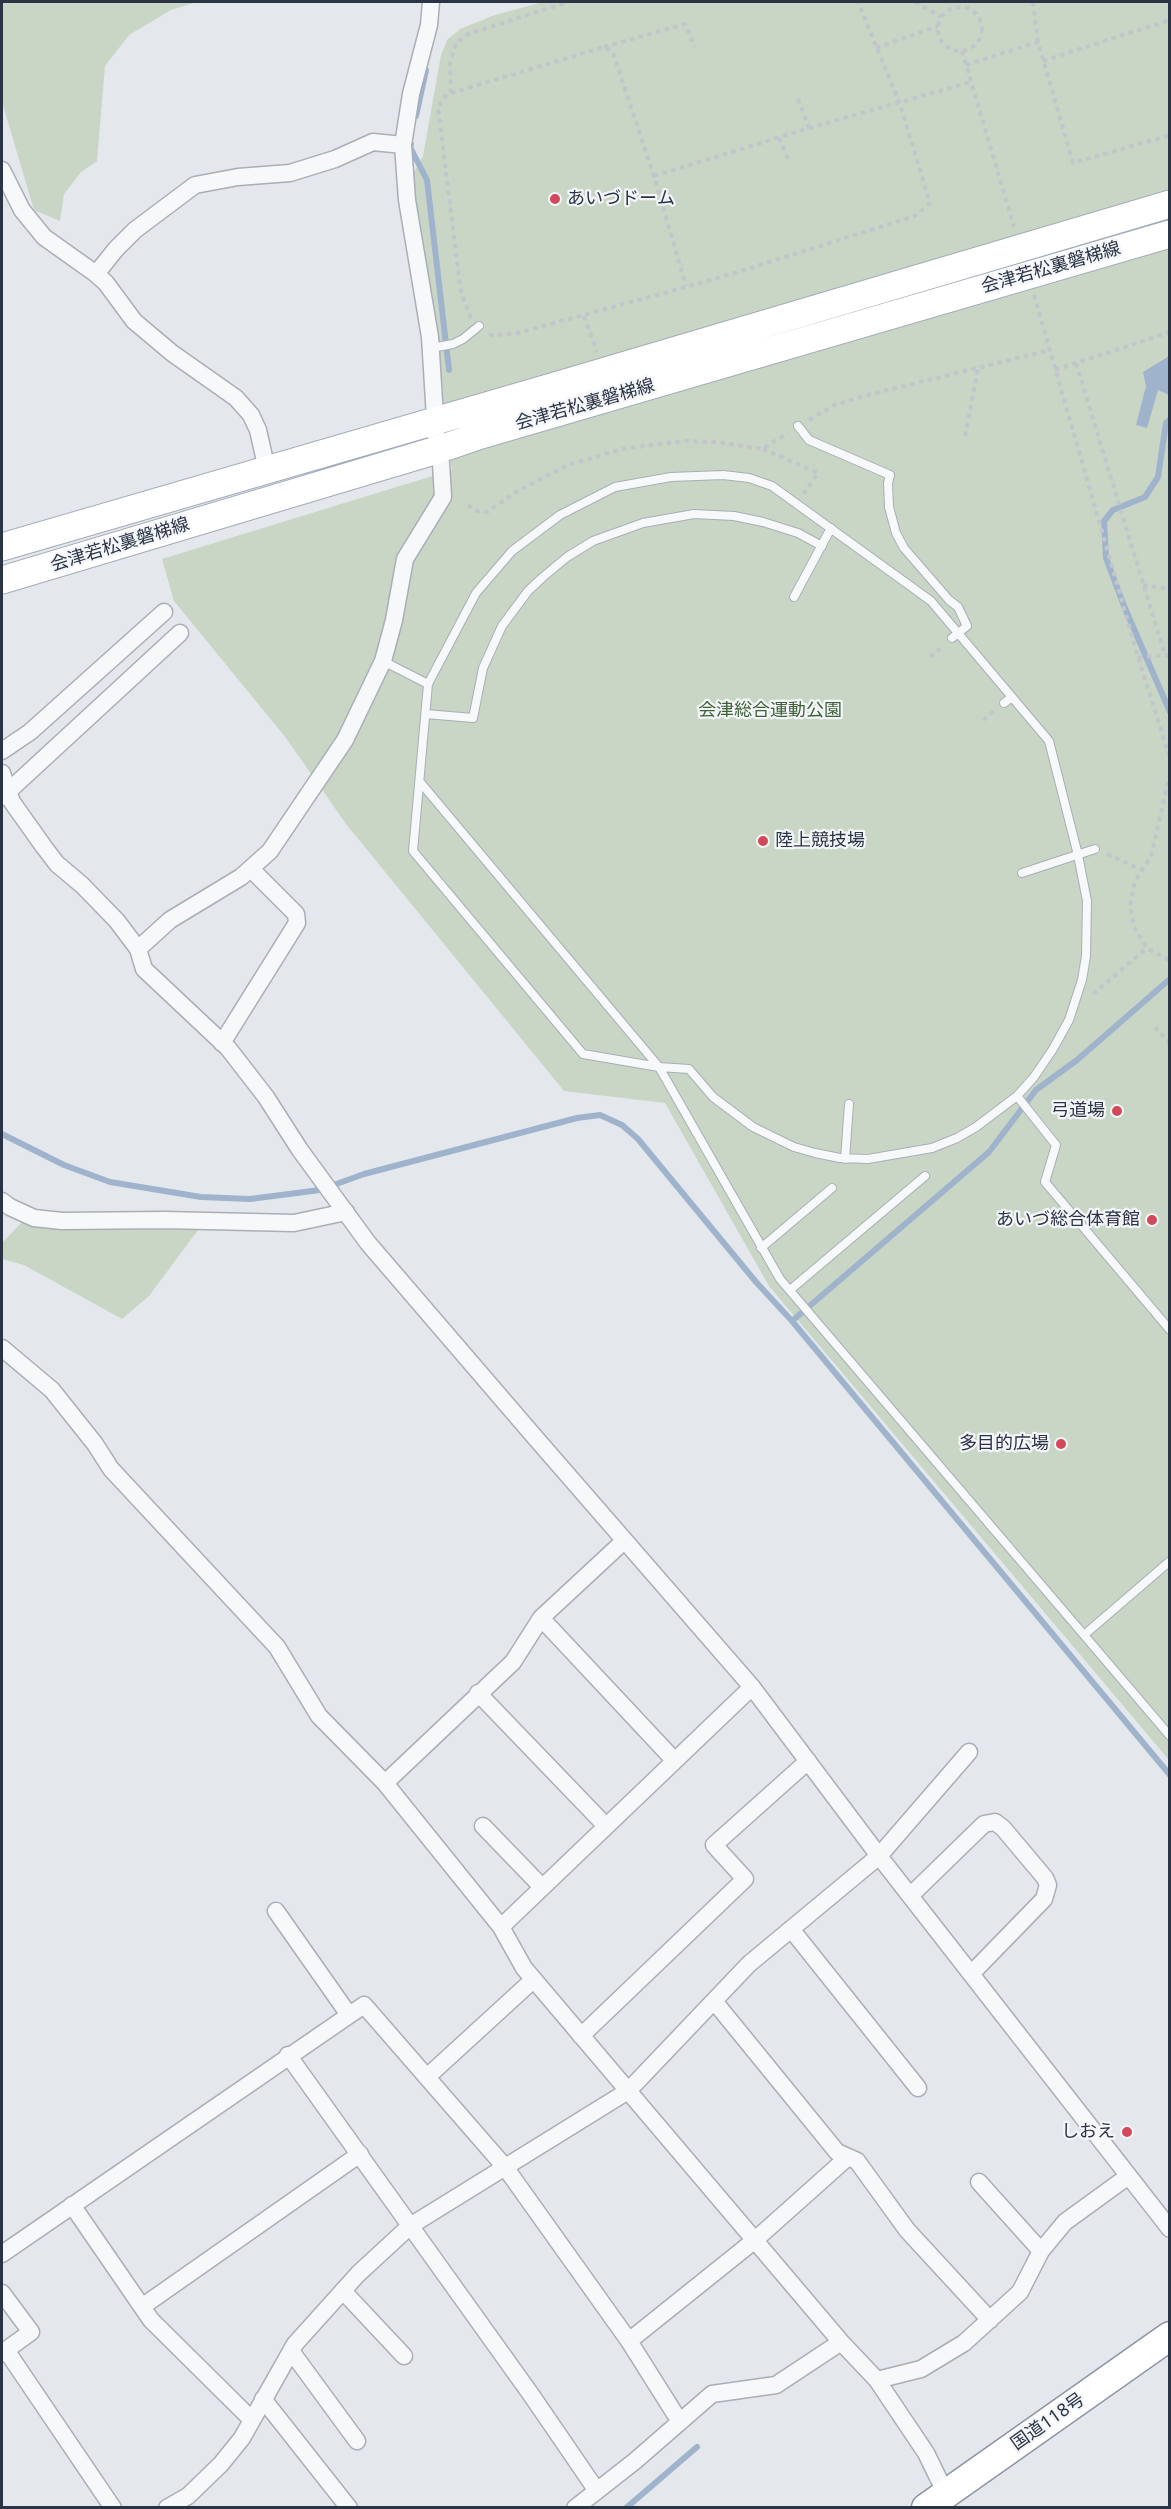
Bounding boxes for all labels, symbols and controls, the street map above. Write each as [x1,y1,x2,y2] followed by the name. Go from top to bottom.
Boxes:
[567,188,675,210] place label: あいづドーム
[548,192,562,206] marker: あいづドーム
[979,238,1123,298] street label: 会津若松裏磐梯線
[513,375,657,435] street label: 会津若松裏磐梯線
[48,514,192,576] street label: 会津若松裏磐梯線
[698,700,842,722] park label: 会津総合運動公園
[775,830,865,852] place label: 陸上競技場
[756,834,770,848] marker: 陸上競技場
[1051,1100,1105,1122] place label: 弓道場
[1110,1104,1124,1118] marker: 弓道場
[996,1209,1140,1231] place label: あいづ総合体育館
[1145,1213,1159,1227] marker: あいづ総合体育館
[959,1433,1049,1455] place label: 多目的広場
[1054,1437,1068,1451] marker: 多目的広場
[1061,2121,1115,2143] place label: しおえ
[1120,2125,1134,2139] marker: しおえ
[1007,2389,1089,2455] street label: 国道118号

